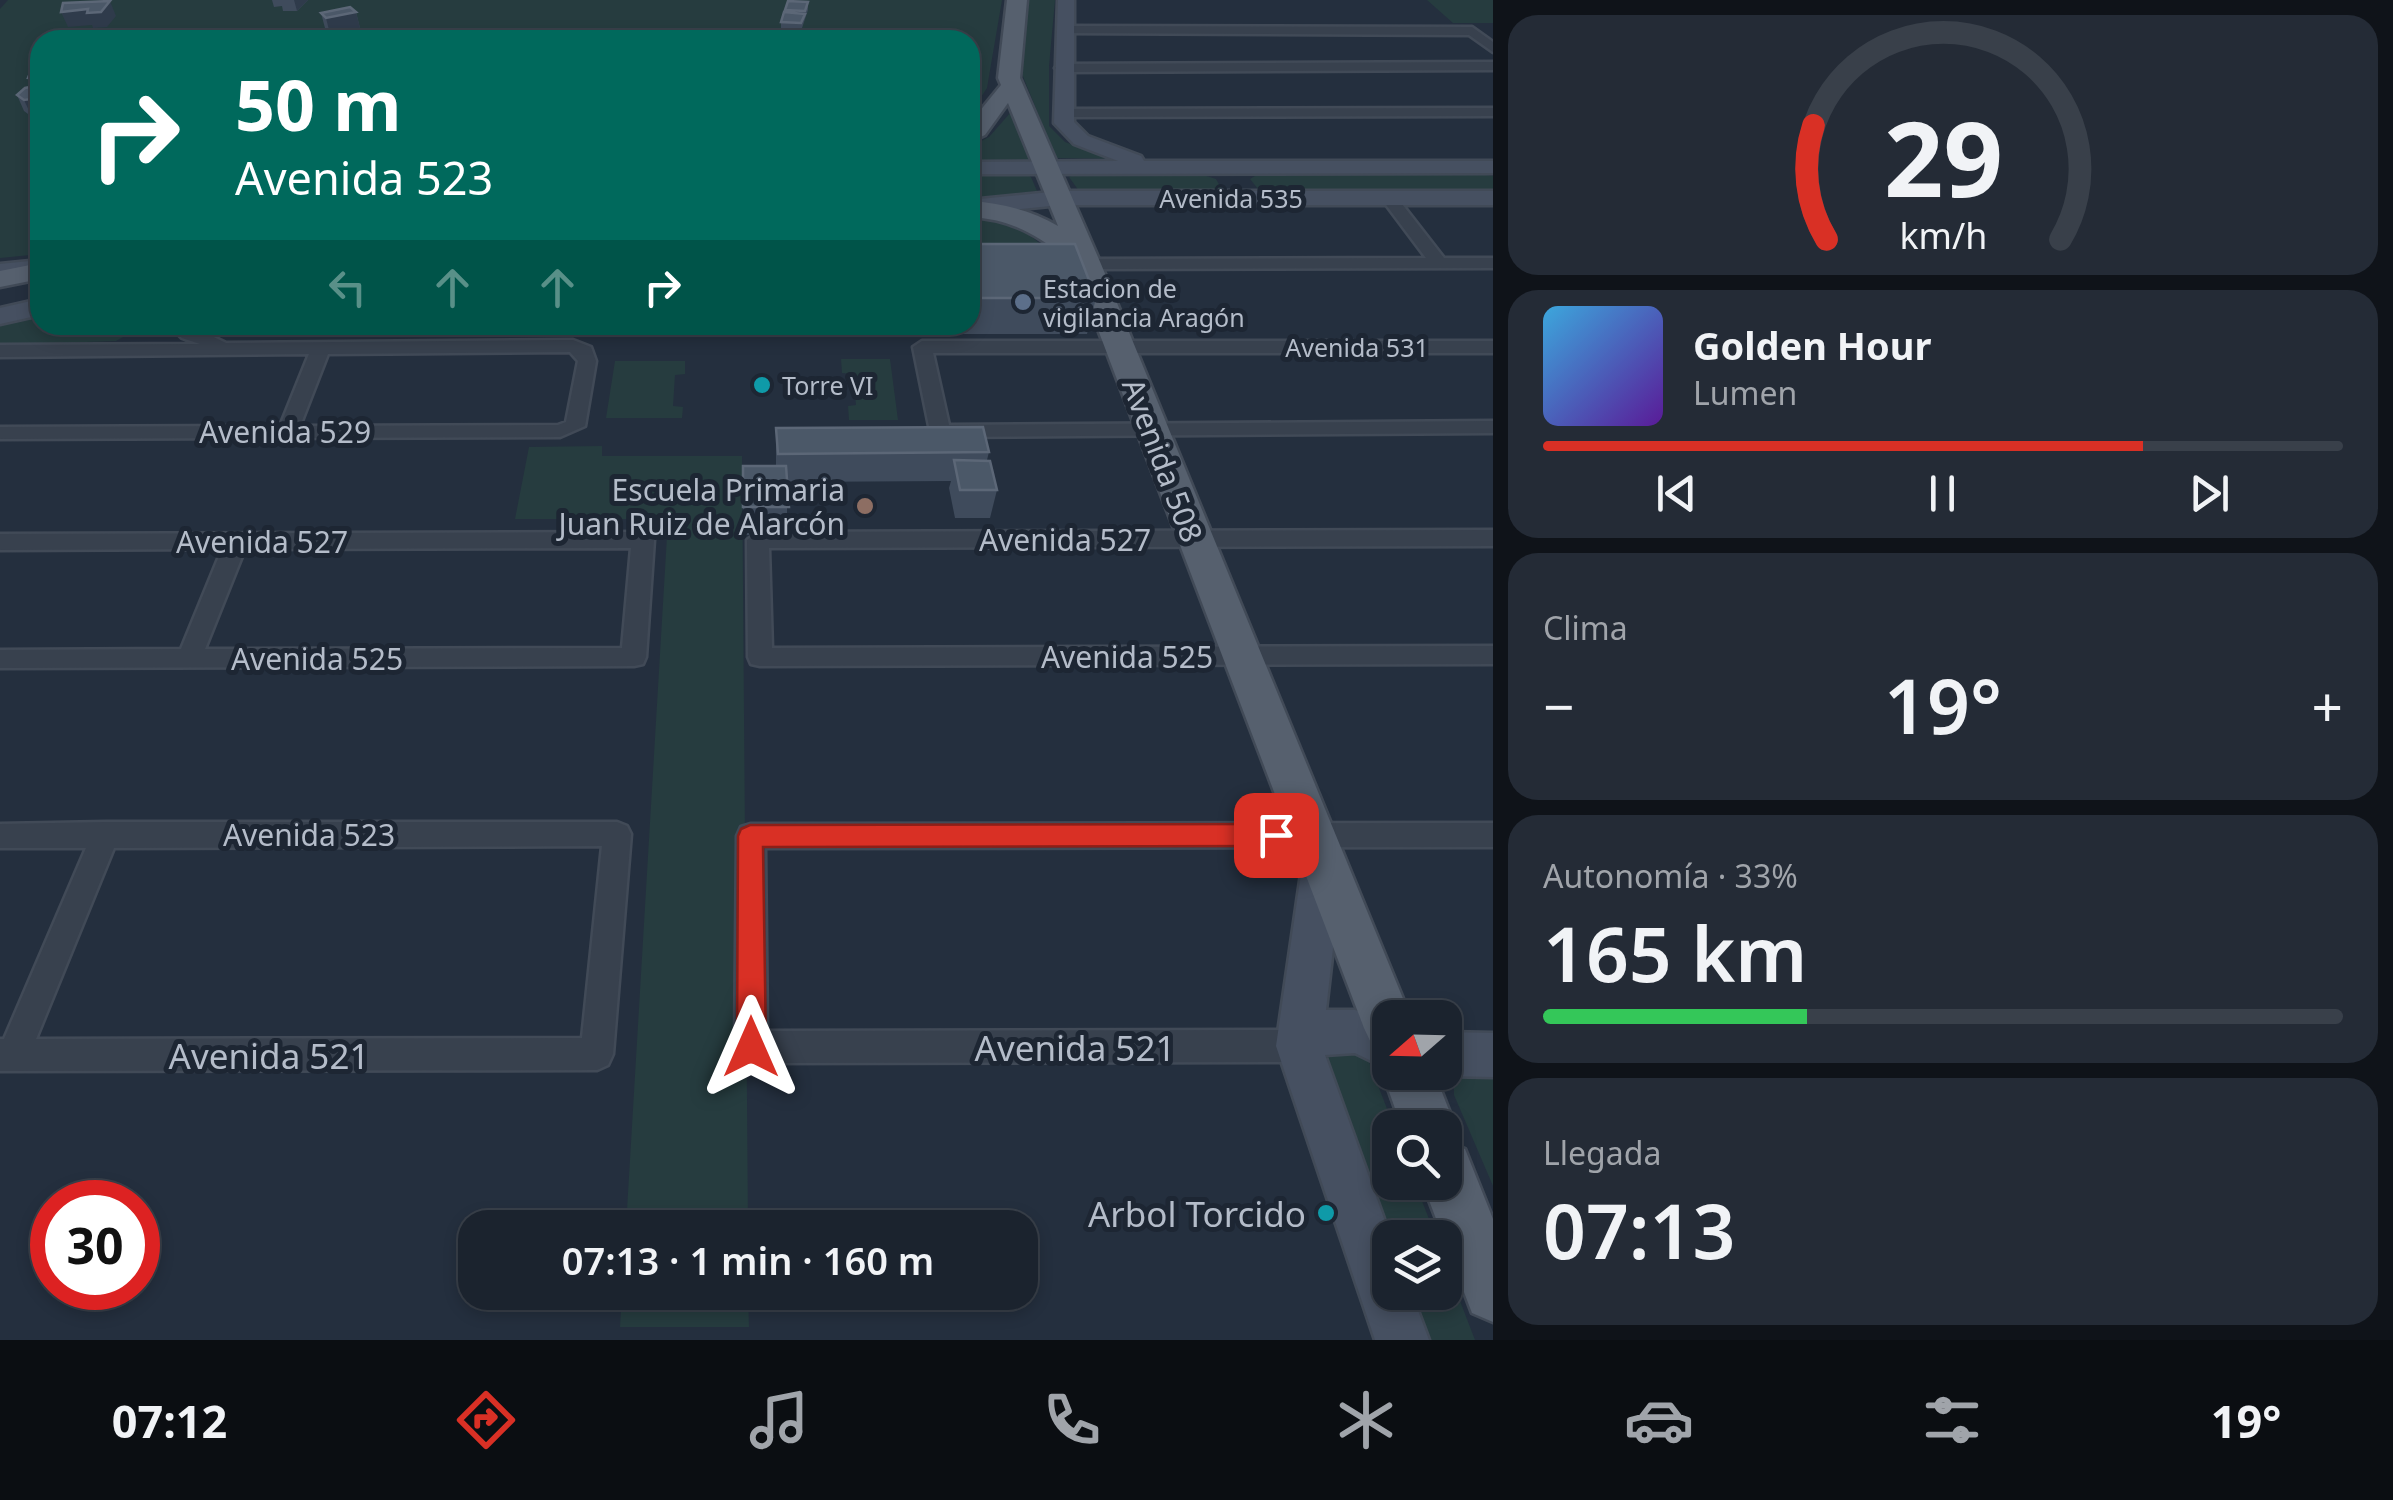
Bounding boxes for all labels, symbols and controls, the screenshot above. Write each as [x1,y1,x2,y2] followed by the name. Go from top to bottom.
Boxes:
[235,56,402,152] text: 50 m
[70,70,200,200] icon: right
[1884,86,2002,227] text: 29
[235,147,493,208] text: Avenida 523
[1159,181,1303,215] street label: Avenida 535
[1899,211,1987,259] text: km/h
[320,260,375,315] icon: left
[425,260,480,315] icon: ahead
[530,260,585,315] icon: ahead
[635,260,690,315] icon: right
[1043,271,1245,334] place label: Estacion de vigilancia Aragón
[1012,291,1034,313] marker: Estacion de vigilancia Aragón
[1693,319,1931,371] text: Golden Hour
[1285,330,1429,364] street label: Avenida 531
[782,368,874,402] place label: Torre VI
[1693,371,1797,414] text: Lumen
[1113,372,1213,548] street label: Avenida 508
[751,374,773,396] marker: Torre VI
[199,411,371,452] street label: Avenida 529
[1649,466,1704,521] icon: previous
[1915,466,1970,521] icon: pause
[2182,466,2237,521] icon: next
[555,469,845,544] place label: Escuela Primaria Juan Ruiz de Alarcón
[854,495,876,517] marker: Escuela Primaria Juan Ruiz de Alarcón
[979,519,1151,560] street label: Avenida 527
[176,521,348,562] street label: Avenida 527
[1543,606,1628,649] text: Clima
[1041,636,1213,677] street label: Avenida 525
[231,638,403,679] street label: Avenida 525
[1884,654,2002,756] text: 19°
[1543,668,1574,743] text: −
[2312,668,2343,743] text: +
[1234,793,1319,878] pin
[1249,808,1304,863] icon: arrive
[223,814,395,855] street label: Avenida 523
[1543,854,1798,897] text: Autonomía · 33%
[1543,902,1807,1004] text: 165 km
[699,995,803,1099] position arrow
[1372,1000,1462,1090] north arrow
[1372,1000,1462,1310] map controls
[975,1024,1175,1071] street label: Avenida 521
[169,1032,369,1079] street label: Avenida 521
[1372,1110,1462,1200] button: search
[1543,1131,1661,1174] text: Llegada
[1543,1179,1735,1281] text: 07:13
[30,1180,160,1310] speed limit sign: 30
[1088,1190,1306,1237] place label: Arbol Torcido
[1315,1202,1337,1224] marker: Arbol Torcido
[1372,1220,1462,1310] button: layers
[562,1234,934,1286] text: 07:13 · 1 min · 160 m
[451,1385,521,1455] icon: directions
[744,1385,814,1455] icon: music
[1037,1385,1107,1455] icon: phone
[1331,1385,1401,1455] icon: climate
[1624,1385,1694,1455] icon: car
[1917,1385,1987,1455] icon: filters
[112,1390,227,1451] text: 07:12
[2211,1390,2281,1451] text: 19°

